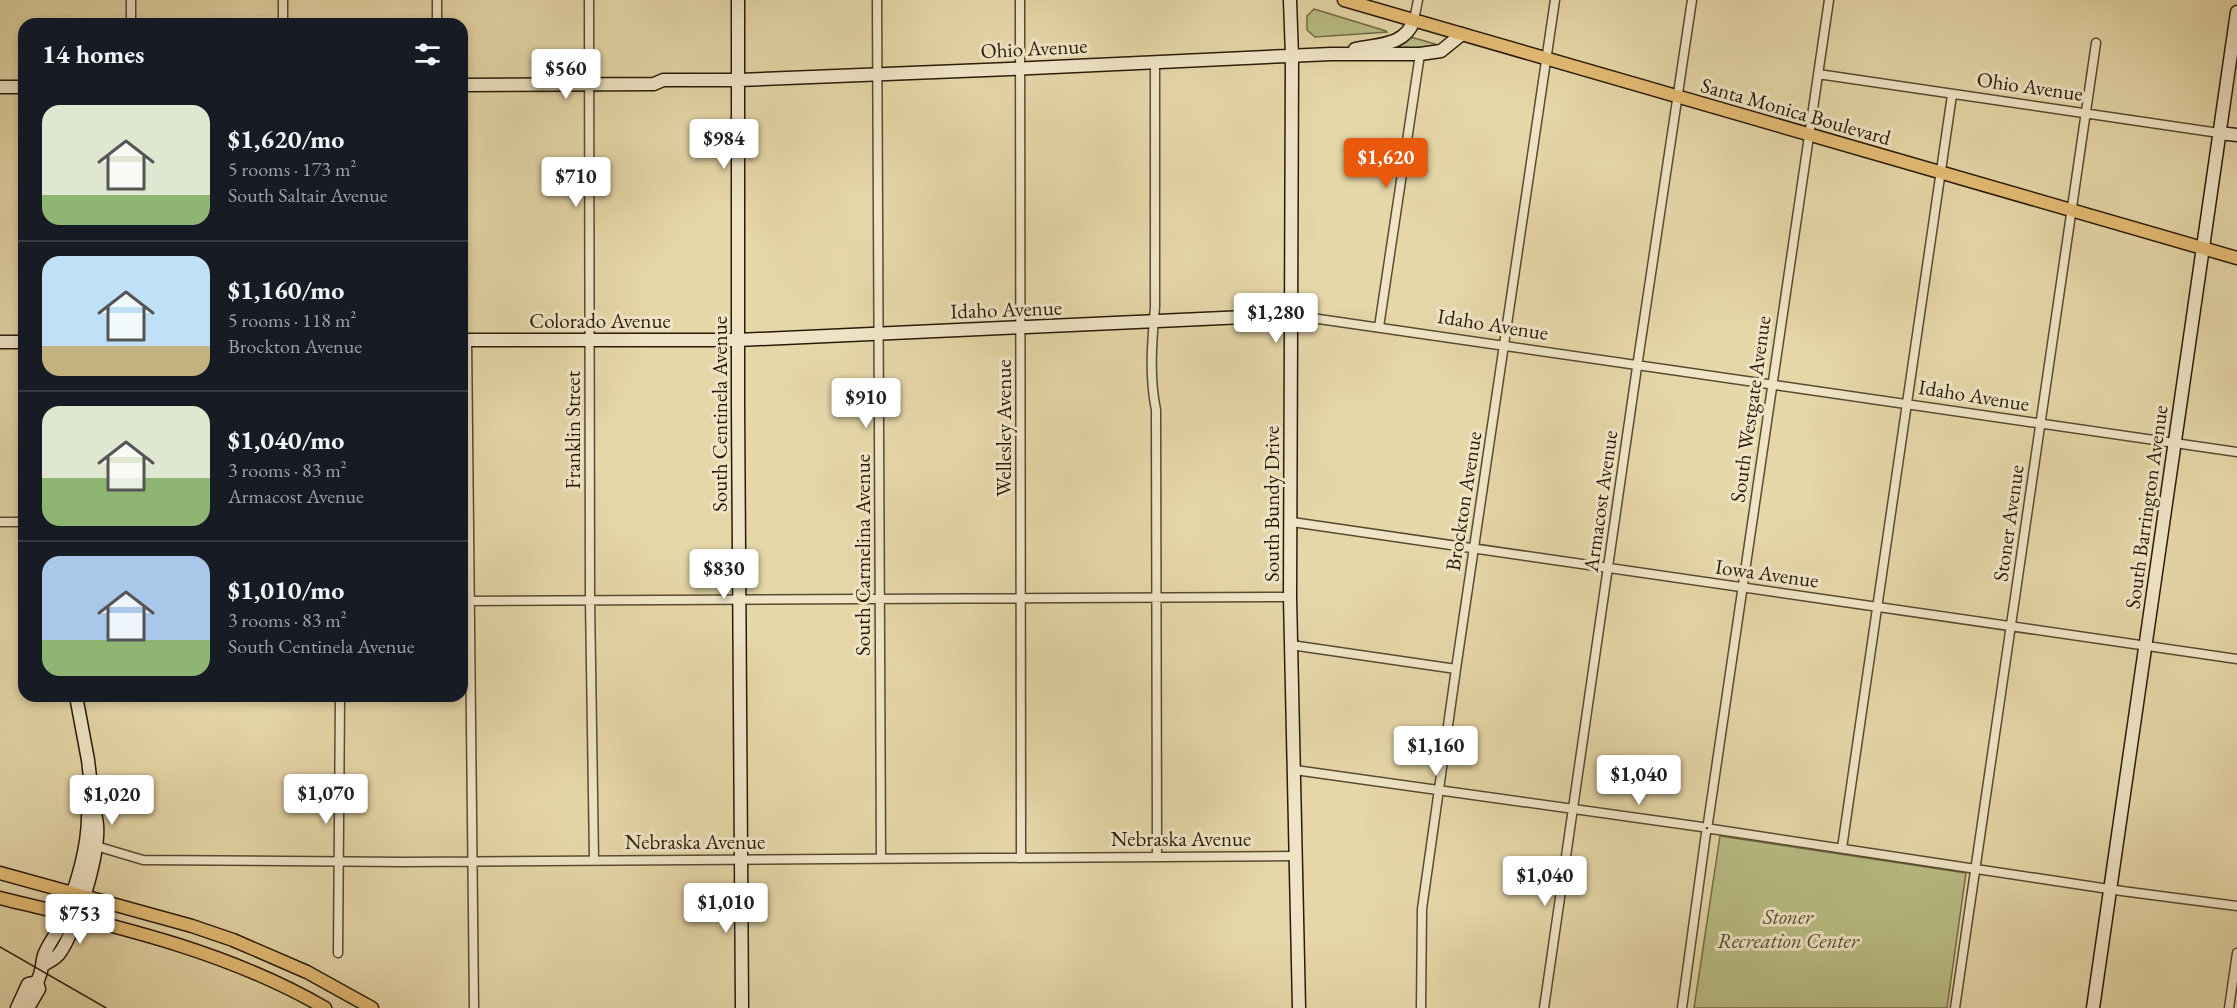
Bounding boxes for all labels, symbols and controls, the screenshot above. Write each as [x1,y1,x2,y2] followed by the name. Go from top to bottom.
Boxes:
[980,32,1088,64] street label: Ohio Avenue
[42,37,144,71] text: 14 homes
[411,38,444,71] icon: filters
[530,49,602,100] pin: $560
[546,55,586,81] text: $560
[1975,65,2085,107] street label: Ohio Avenue
[1698,71,1894,151] street label: Santa Monica Boulevard
[688,119,760,170] pin: $984
[228,122,344,156] text: $1,620/mo
[704,125,744,151] text: $984
[90,129,162,201] icon: home
[1337,138,1435,189] pin: $1,620
[1358,144,1414,170] text: $1,620
[228,156,356,182] text: 5 rooms · 173 m²
[540,157,612,208] pin: $710
[556,163,596,189] text: $710
[228,182,388,208] text: South Saltair Avenue
[228,273,344,307] text: $1,160/mo
[90,280,162,352] icon: home
[1227,293,1325,344] pin: $1,280
[950,294,1062,324] street label: Idaho Avenue
[1248,299,1304,325] text: $1,280
[1436,302,1550,346] street label: Idaho Avenue
[228,307,356,333] text: 5 rooms · 118 m²
[529,307,671,334] street label: Colorado Avenue
[1724,314,1776,504] street label: South Westgate Avenue
[706,316,733,512] street label: South Centinela Avenue
[228,333,362,359] text: Brockton Avenue
[990,359,1017,497] street label: Wellesley Avenue
[559,370,586,489] street label: Franklin Street
[1917,373,2031,417] street label: Idaho Avenue
[830,378,902,429] pin: $910
[846,384,886,410] text: $910
[2118,403,2174,611] street label: South Barrington Avenue
[228,423,344,457] text: $1,040/mo
[1258,426,1285,582] street label: South Bundy Drive
[1577,428,1623,574] street label: Armacost Avenue
[1439,429,1487,573] street label: Brockton Avenue
[90,430,162,502] icon: home
[849,454,876,656] street label: South Carmelina Avenue
[228,457,347,483] text: 3 rooms · 83 m²
[1986,463,2030,583] street label: Stoner Avenue
[228,483,364,509] text: Armacost Avenue
[688,549,760,600] pin: $830
[1714,552,1820,594] street label: Iowa Avenue
[704,555,744,581] text: $830
[228,573,344,607] text: $1,010/mo
[90,580,162,652] icon: home
[228,607,347,633] text: 3 rooms · 83 m²
[228,633,415,659] text: South Centinela Avenue
[1387,726,1485,777] pin: $1,160
[1408,732,1464,758] text: $1,160
[1590,755,1688,806] pin: $1,040
[1611,761,1667,787] text: $1,040
[277,774,375,825] pin: $1,070
[63,775,161,826] pin: $1,020
[298,780,354,806] text: $1,070
[84,781,140,807] text: $1,020
[1111,825,1251,852] street label: Nebraska Avenue
[625,828,765,855] street label: Nebraska Avenue
[1496,856,1594,907] pin: $1,040
[1517,862,1573,888] text: $1,040
[677,883,775,934] pin: $1,010
[698,889,754,915] text: $1,010
[44,894,116,945] pin: $753
[60,900,100,926] text: $753
[1717,903,1860,954] park label: Stoner Recreation Center

